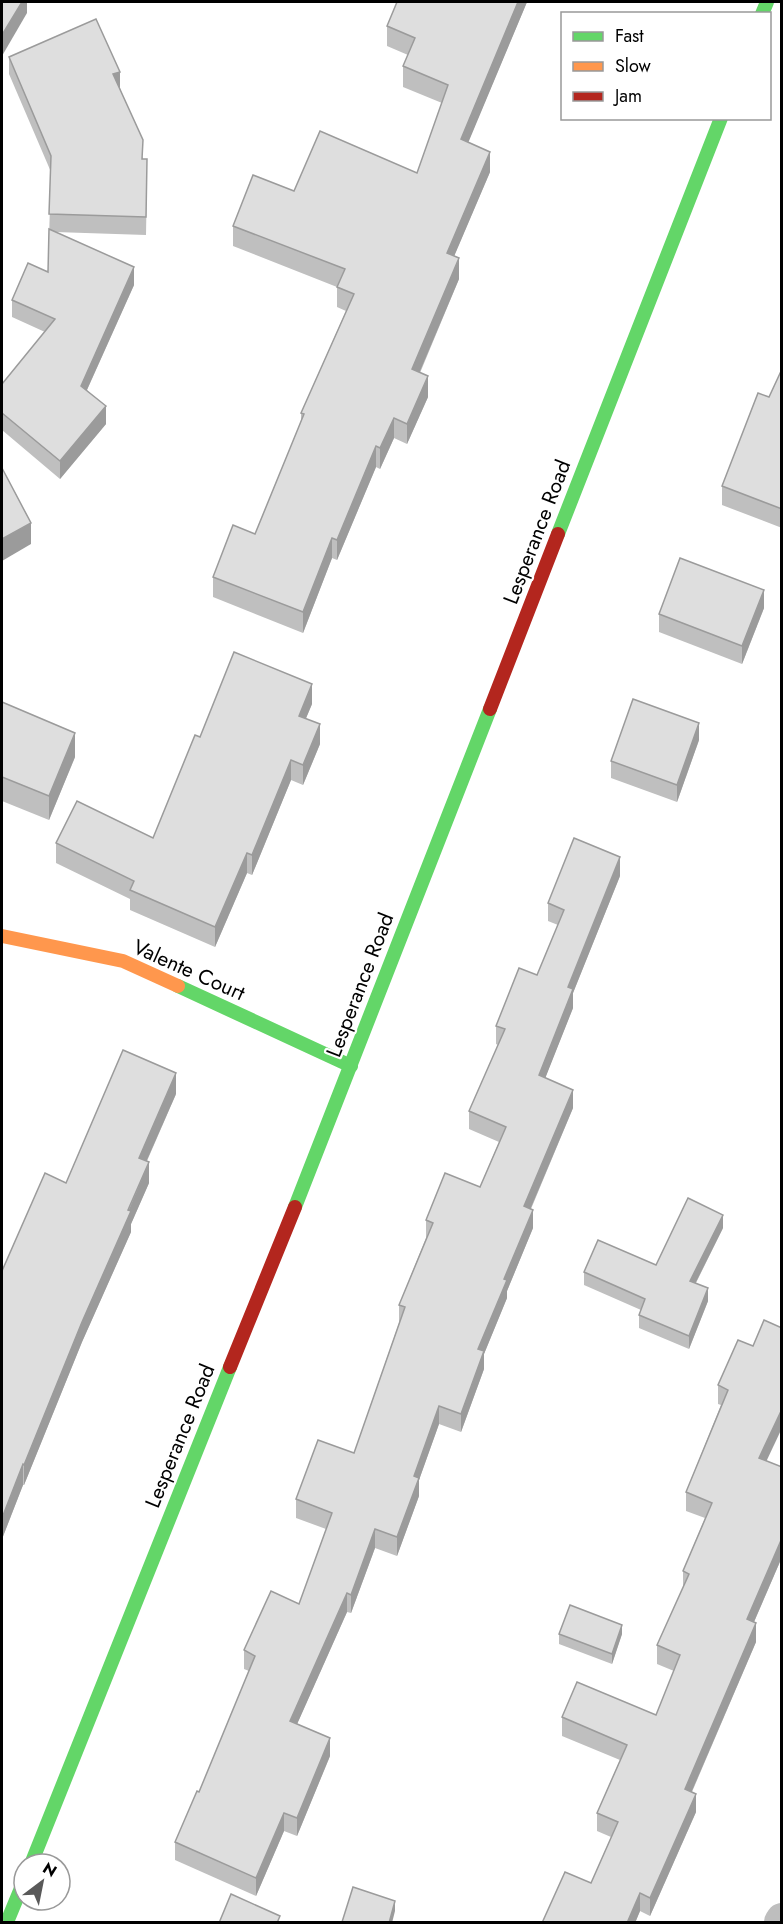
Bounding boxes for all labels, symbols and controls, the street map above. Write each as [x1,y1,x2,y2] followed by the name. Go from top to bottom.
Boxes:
[561,12,771,120] legend
[615,23,644,49] text: Fast
[615,53,652,79] text: Slow
[613,83,642,109] text: Jam
[496,456,578,608] street label: Lesperance Road
[319,909,401,1061] street label: Lesperance Road
[128,932,250,1008] street label: Valente Court
[138,1360,222,1512] street label: Lesperance Road
[12,1852,72,1912] north arrow
[38,1857,61,1883] text: N

